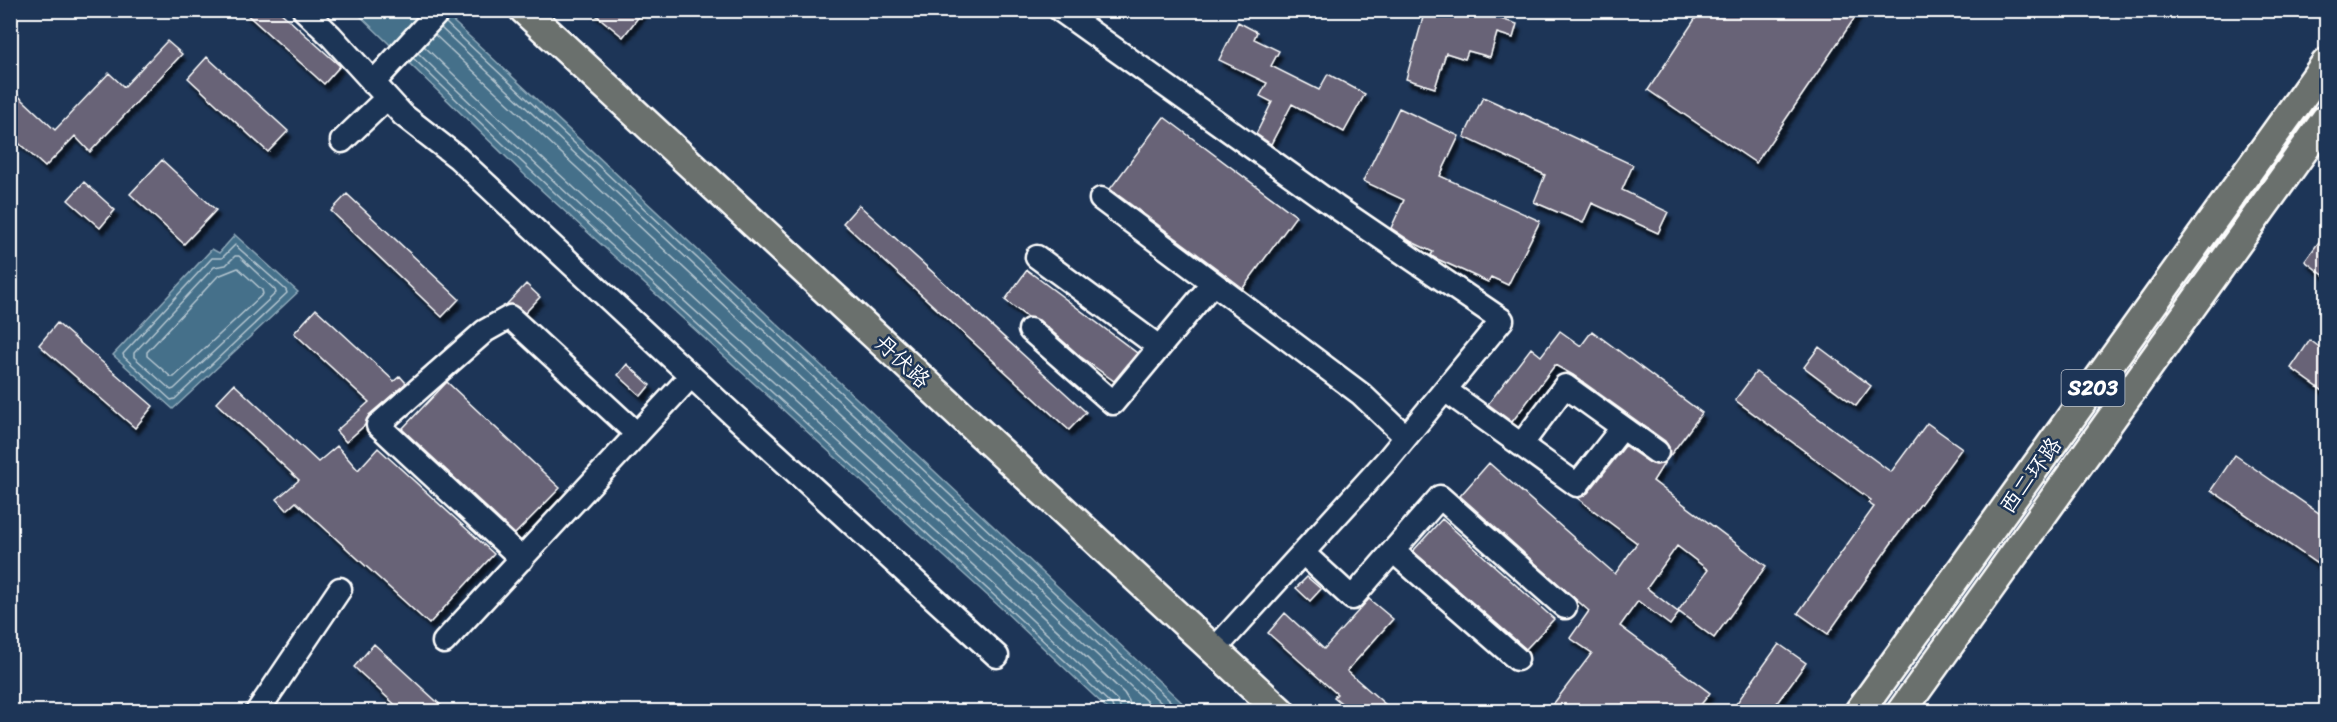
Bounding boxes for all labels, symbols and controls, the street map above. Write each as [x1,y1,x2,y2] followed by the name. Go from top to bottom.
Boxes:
[865,325,940,398] street label: 丹伏路
[2062,370,2124,406] road number: S203
[1989,428,2072,522] street label: 西二环路

